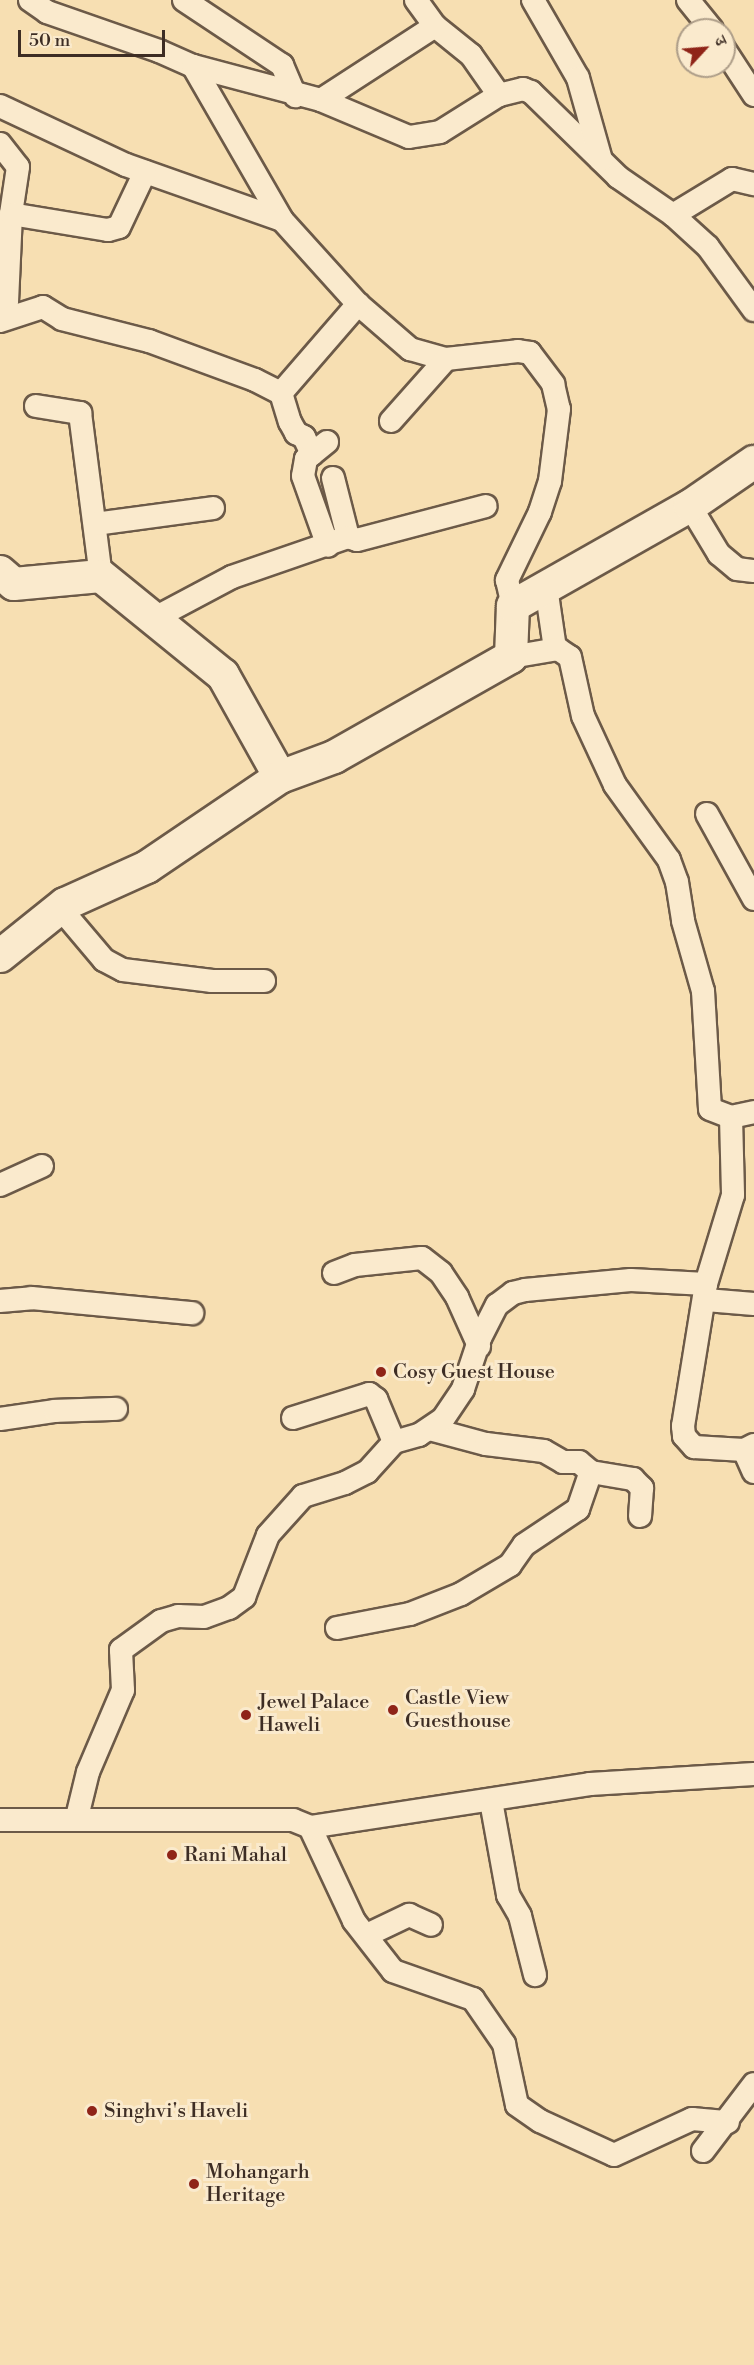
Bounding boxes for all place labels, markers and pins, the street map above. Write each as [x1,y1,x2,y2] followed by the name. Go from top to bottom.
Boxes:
[393,1360,555,1384] place label: Cosy Guest House
[374,1365,388,1379] marker: Cosy Guest House
[405,1686,511,1733] place label: Castle View Guesthouse
[258,1691,369,1738] place label: Jewel Palace Haweli
[386,1703,400,1717] marker: Castle View Guesthouse
[239,1708,253,1722] marker: Jewel Palace Haweli
[184,1843,287,1867] place label: Rani Mahal
[165,1848,179,1862] marker: Rani Mahal
[104,2099,248,2123] place label: Singhvi's Haveli
[85,2104,99,2118] marker: Singhvi's Haveli
[206,2160,310,2207] place label: Mohangarh Heritage
[187,2177,201,2191] marker: Mohangarh Heritage

